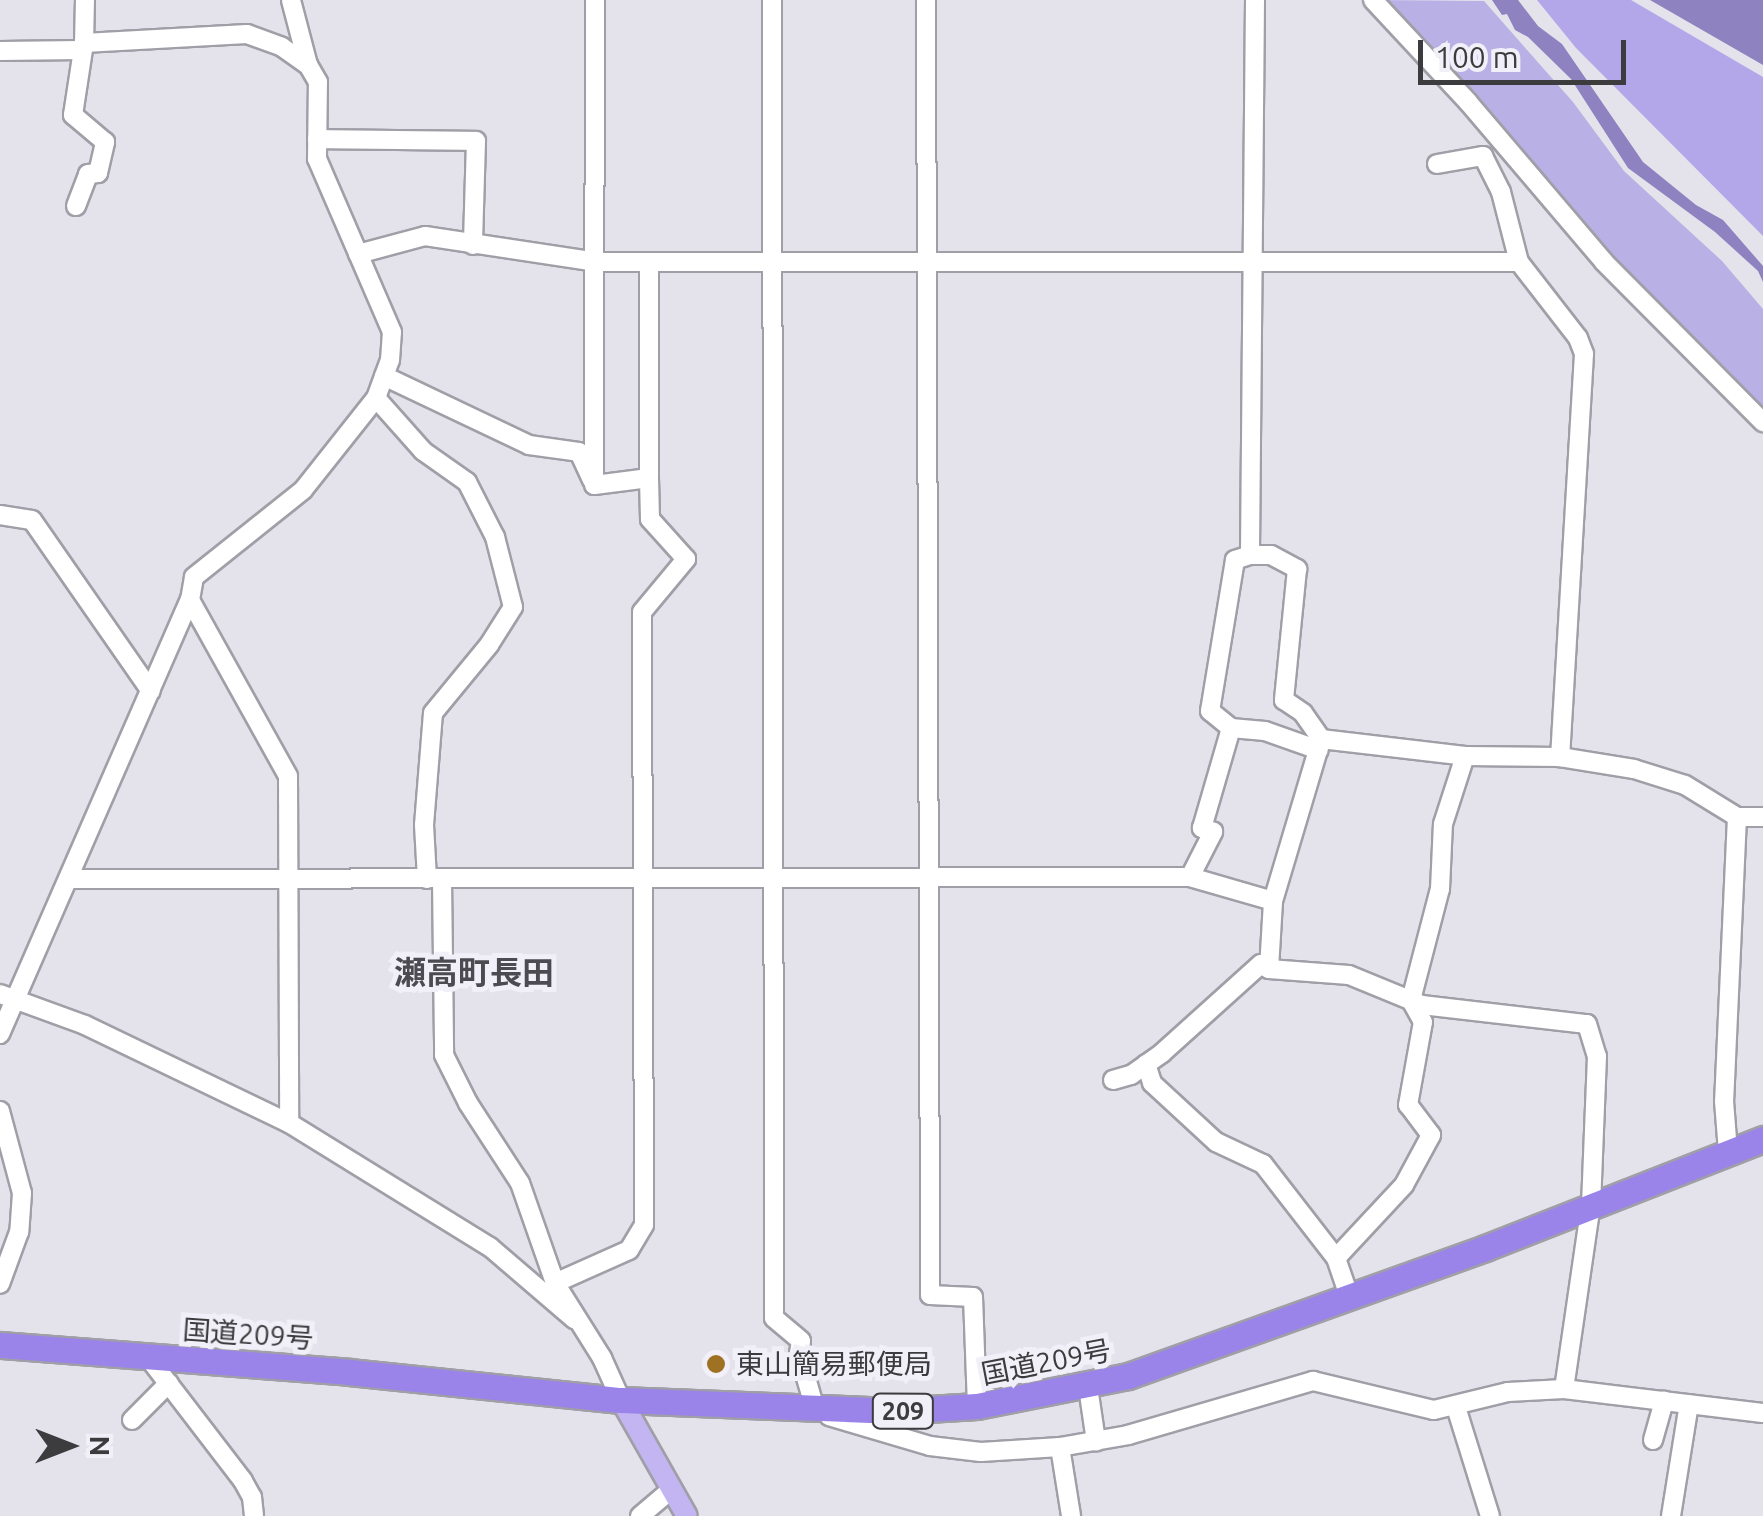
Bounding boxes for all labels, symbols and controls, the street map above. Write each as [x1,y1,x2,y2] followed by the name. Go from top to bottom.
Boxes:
[1423,20,1630,82] scale bar
[1435,40,1519,74] text: 100 m
[394,953,554,991] district label: 瀬高町長田
[181,1313,315,1355] street label: 国道209号
[978,1333,1114,1391] street label: 国道209号
[736,1347,932,1381] place label: 東山簡易郵便局
[705,1353,727,1375] marker: 東山簡易郵便局
[870,1391,936,1431] road number: 209
[20,1396,120,1496] north arrow
[85,1436,116,1456] text: N

